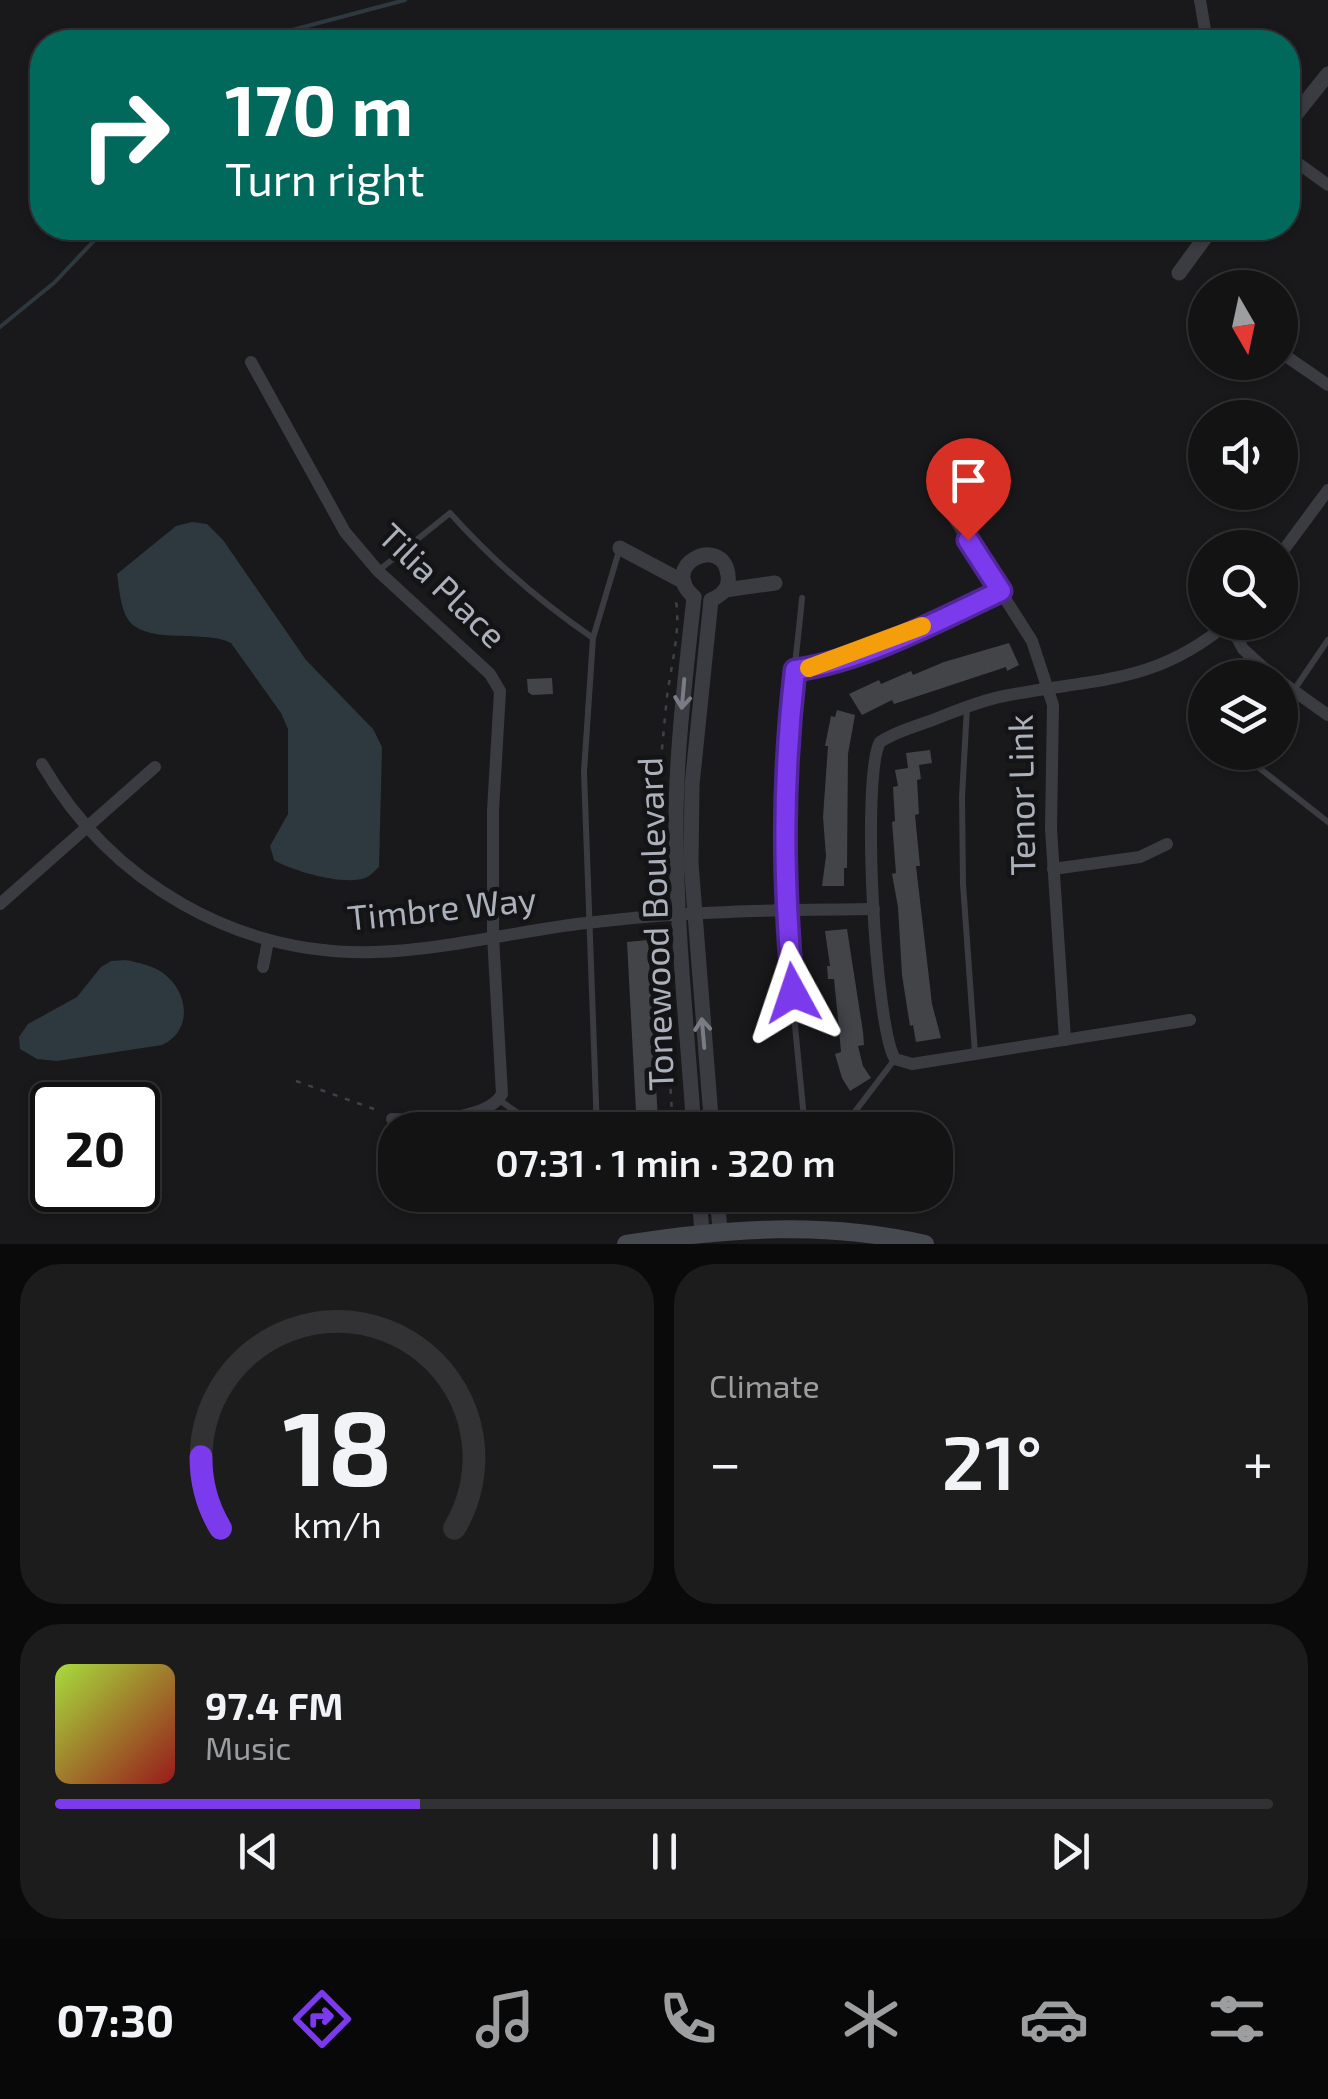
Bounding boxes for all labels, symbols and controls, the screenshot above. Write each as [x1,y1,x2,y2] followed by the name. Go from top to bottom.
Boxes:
[225,66,413,150] text: 170 m
[60,70,190,200] icon: right
[225,151,425,205] text: Turn right
[1188,270,1298,380] north arrow
[1188,270,1298,770] map controls
[1188,400,1298,510] button: sound
[926,438,1011,541] pin
[941,453,996,508] icon: arrive
[371,514,516,656] street label: Tilia Place
[1188,530,1298,640] button: search
[1188,660,1298,770] button: layers
[674,677,693,709] one-way arrow
[998,714,1042,876] street label: Tenor Link
[627,757,681,1092] street label: Tonewood Boulevard
[345,876,538,938] street label: Timbre Way
[741,941,845,1045] position arrow
[694,1017,713,1049] one-way arrow
[30,1082,160,1212] speed limit sign: 20
[495,1139,836,1185] text: 07:31 · 1 min · 320 m
[709,1366,820,1404] text: Climate
[282,1382,392,1507] text: 18
[942,1415,1042,1505] text: 21°
[709,1428,741,1494] text: −
[1243,1428,1273,1494] text: +
[293,1502,381,1545] text: km/h
[205,1682,343,1728] text: 97.4 FM
[205,1728,291,1766] text: Music
[231,1824,286,1879] icon: previous
[637,1824,692,1879] icon: pause
[1043,1824,1098,1879] icon: next
[287,1984,357,2054] icon: directions
[470,1984,540,2054] icon: music
[653,1984,723,2054] icon: phone
[836,1984,906,2054] icon: climate
[1019,1984,1089,2054] icon: car
[1202,1984,1272,2054] icon: filters
[56,1992,174,2046] text: 07:30

